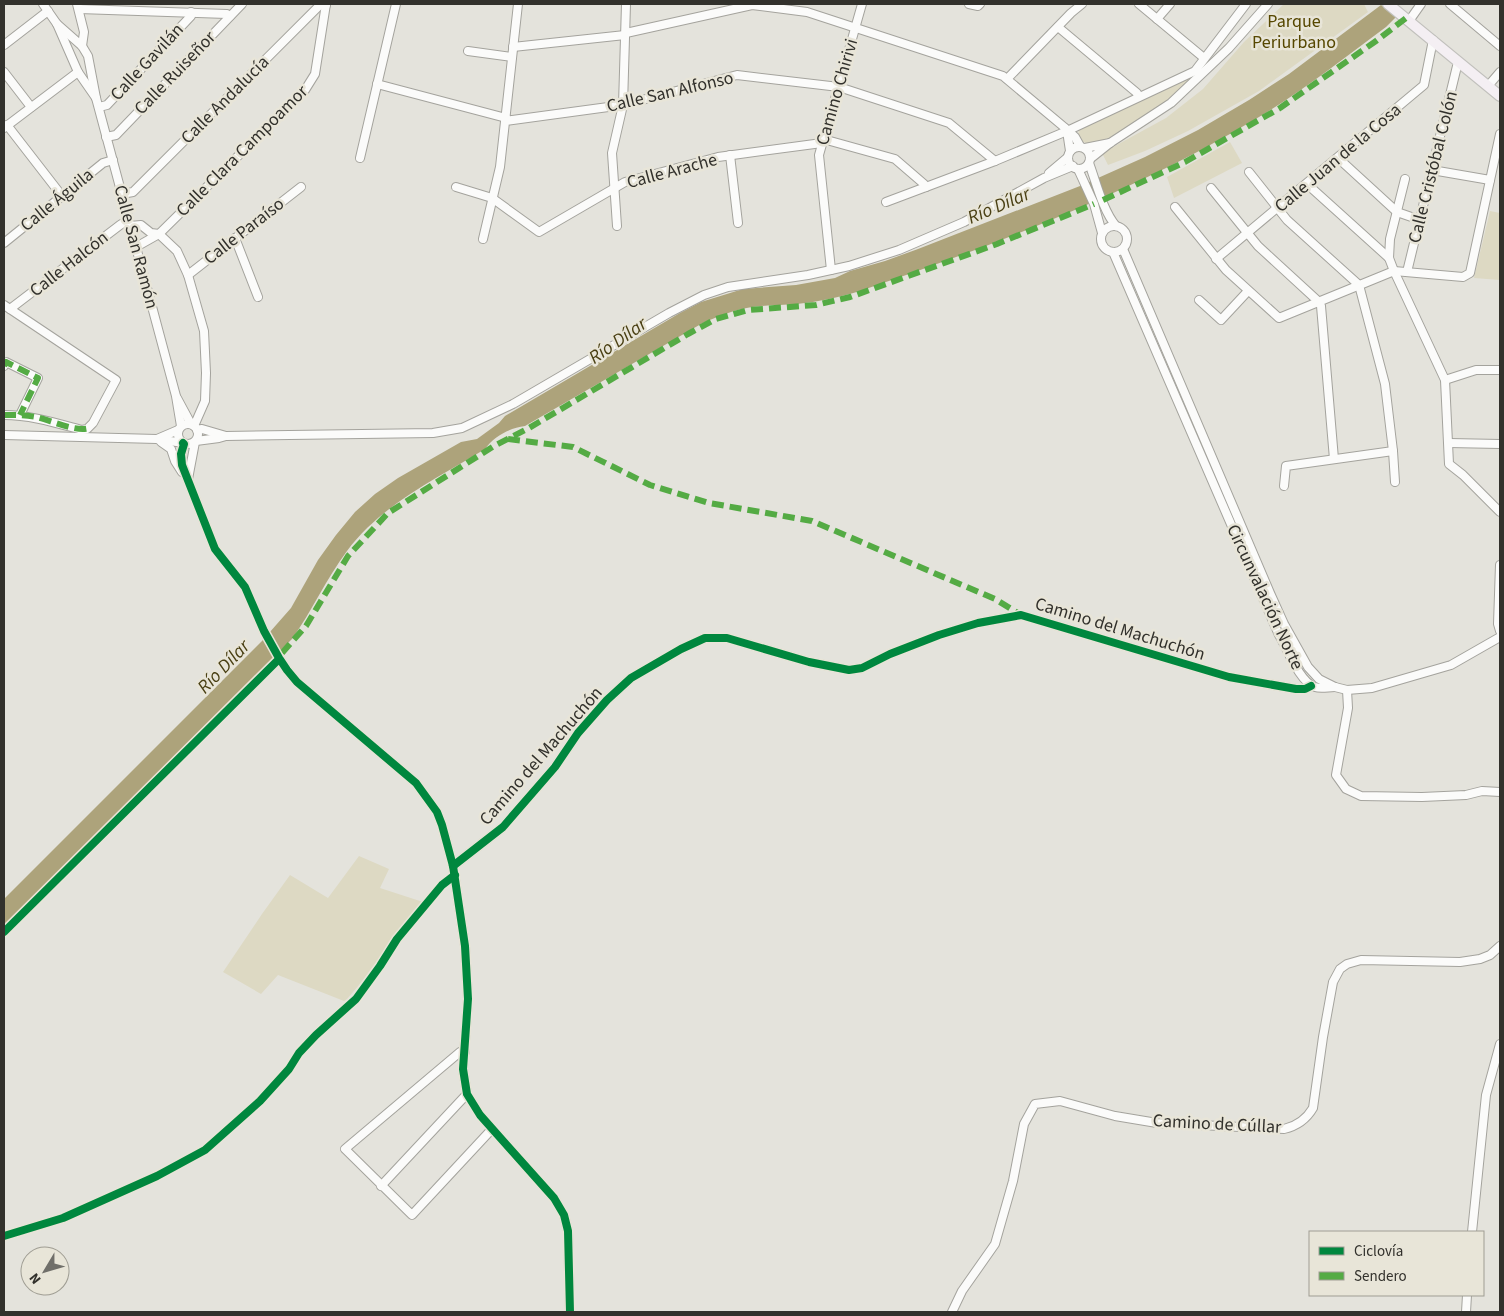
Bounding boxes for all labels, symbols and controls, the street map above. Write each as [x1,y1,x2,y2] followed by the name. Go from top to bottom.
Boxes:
[1252,9,1336,55] park label: Parque Periurbano
[105,18,189,106] street label: Calle Gavilán
[129,25,222,120] street label: Calle Ruiseñor
[810,36,864,148] street label: Camino Chirivi
[175,50,275,150] street label: Calle Andalucía
[604,65,736,119] street label: Calle San Alfonso
[170,79,314,223] street label: Calle Clara Campoamor
[1402,88,1464,246] street label: Calle Cristóbal Colón
[1269,98,1407,218] street label: Calle Juan de la Cosa
[624,147,720,195] street label: Calle Arache
[15,163,99,237] street label: Calle Águila
[963,180,1036,231] water label: Río Dílar
[107,182,165,312] street label: Calle San Ramón
[198,192,290,270] street label: Calle Paraíso
[24,225,114,303] street label: Calle Halcón
[583,310,654,371] water label: Río Dílar
[1220,520,1310,674] street label: Circunvalación Norte
[1032,591,1208,667] street label: Camino del Machuchón
[191,633,258,700] water label: Río Dílar
[474,681,608,831] street label: Camino del Machuchón
[1152,1108,1283,1140] street label: Camino de Cúllar
[1309,1231,1484,1296] legend
[1354,1241,1403,1262] text: Ciclovía
[20,1246,70,1296] north arrow
[1354,1266,1407,1287] text: Sendero
[25,1269,46,1288] text: N

